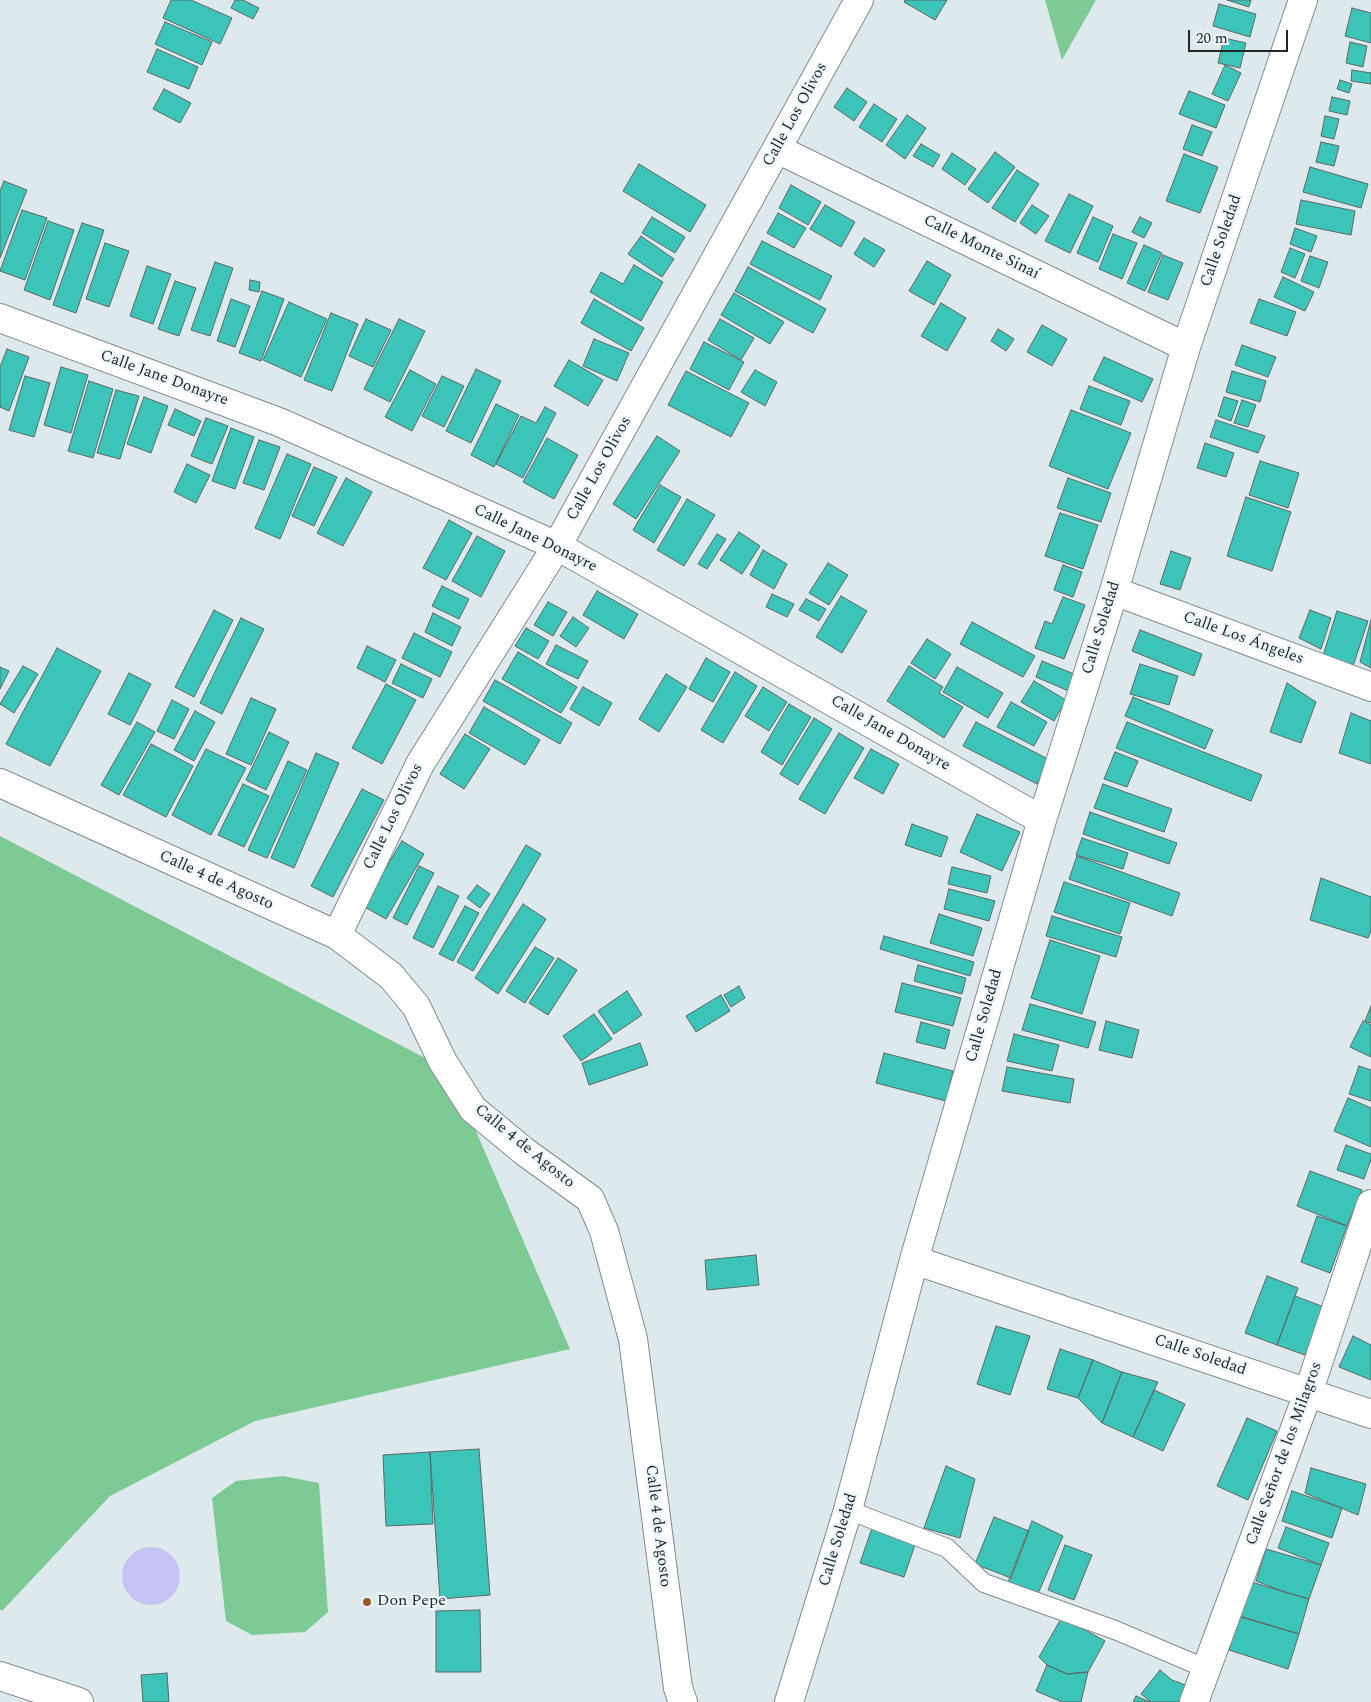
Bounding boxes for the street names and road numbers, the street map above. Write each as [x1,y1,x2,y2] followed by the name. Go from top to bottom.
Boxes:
[759,60,833,170] street label: Calle Los Olivos
[1197,192,1247,290] street label: Calle Soledad
[920,212,1042,284] street label: Calle Monte Sinaí
[97,347,231,411] street label: Calle Jane Donayre
[563,414,637,524] street label: Calle Los Olivos
[470,501,600,577] street label: Calle Jane Donayre
[1079,579,1125,677] street label: Calle Soledad
[1180,608,1306,670] street label: Calle Los Ángeles
[827,692,953,776] street label: Calle Jane Donayre
[360,761,428,873] street label: Calle Los Olivos
[156,847,276,915] street label: Calle 4 de Agosto
[963,967,1007,1065] street label: Calle Soledad
[470,1101,578,1193] street label: Calle 4 de Agosto
[1151,1331,1249,1381] street label: Calle Soledad
[1243,1360,1327,1548] street label: Calle Señor de los Milagros
[640,1464,674,1588] street label: Calle 4 de Agosto
[816,1491,862,1589] street label: Calle Soledad

